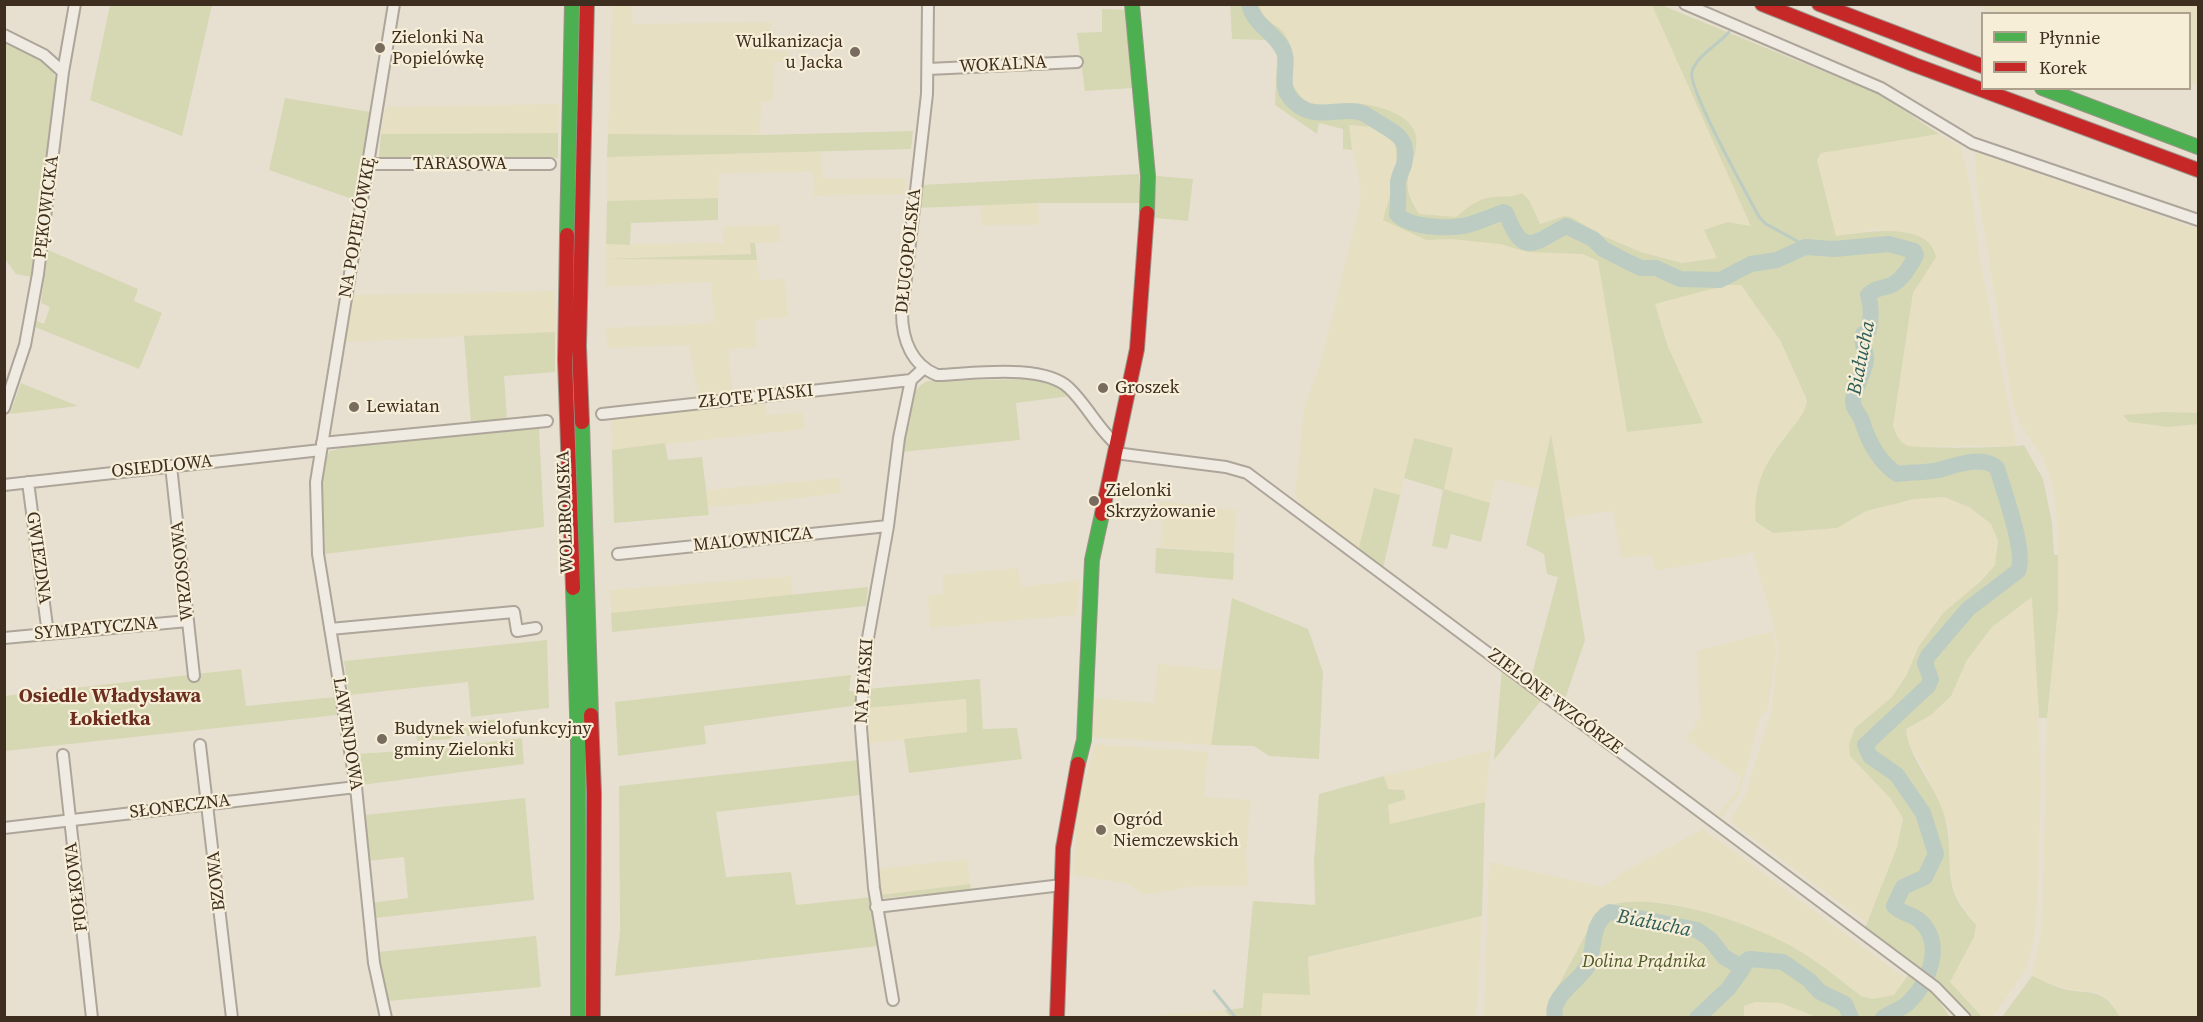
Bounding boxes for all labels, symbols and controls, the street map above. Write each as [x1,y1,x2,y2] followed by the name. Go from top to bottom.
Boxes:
[1981,12,2191,90] legend
[2039,25,2100,50] text: Płynnie
[392,27,484,70] place label: Zielonki Na Popielówkę
[735,31,843,74] place label: Wulkanizacja u Jacka
[373,41,387,55] marker: Zielonki Na Popielówkę
[848,45,862,59] marker: Wulkanizacja u Jacka
[959,52,1047,78] street label: WOKALNA
[2039,55,2087,80] text: Korek
[413,153,507,175] street label: TARASOWA
[30,154,64,260] street label: PĘKOWICKA
[335,156,381,300] street label: NA POPIELÓWKĘ
[892,187,926,315] street label: DŁUGOPOLSKA
[1843,319,1881,397] water label: Białucha
[1115,377,1179,399] place label: Groszek
[697,380,815,414] street label: ZŁOTE PIASKI
[1096,381,1110,395] marker: Groszek
[366,396,440,418] place label: Lewiatan
[347,400,361,414] marker: Lewiatan
[553,450,579,574] street label: WOLBROMSKA
[110,451,214,483] street label: OSIEDLOWA
[1106,480,1216,522] place label: Zielonki Skrzyżowanie
[1087,494,1101,508] marker: Zielonki Skrzyżowanie
[21,510,55,606] street label: GWIEZDNA
[167,520,199,622] street label: WRZOSOWA
[692,523,814,557] street label: MALOWNICZA
[33,613,159,645] street label: SYMPATYCZNA
[851,638,879,724] street label: NA PIASKI
[1484,644,1626,760] street label: ZIELONE WZGÓRZE
[327,676,367,792] street label: LAWENDOWA
[19,685,201,732] district label: Osiedle Władysława Łokietka
[394,718,591,760] place label: Budynek wielofunkcyjny gminy Zielonki
[375,732,389,746] marker: Budynek wielofunkcyjny gminy Zielonki
[128,790,232,824] street label: SŁONECZNA
[1113,809,1239,852] place label: Ogród Niemczewskich
[1094,823,1108,837] marker: Ogród Niemczewskich
[61,841,93,933] street label: FIOŁKOWA
[203,850,231,912] street label: BZOWA
[1615,905,1693,943] water label: Białucha
[1582,951,1706,973] park label: Dolina Prądnika

